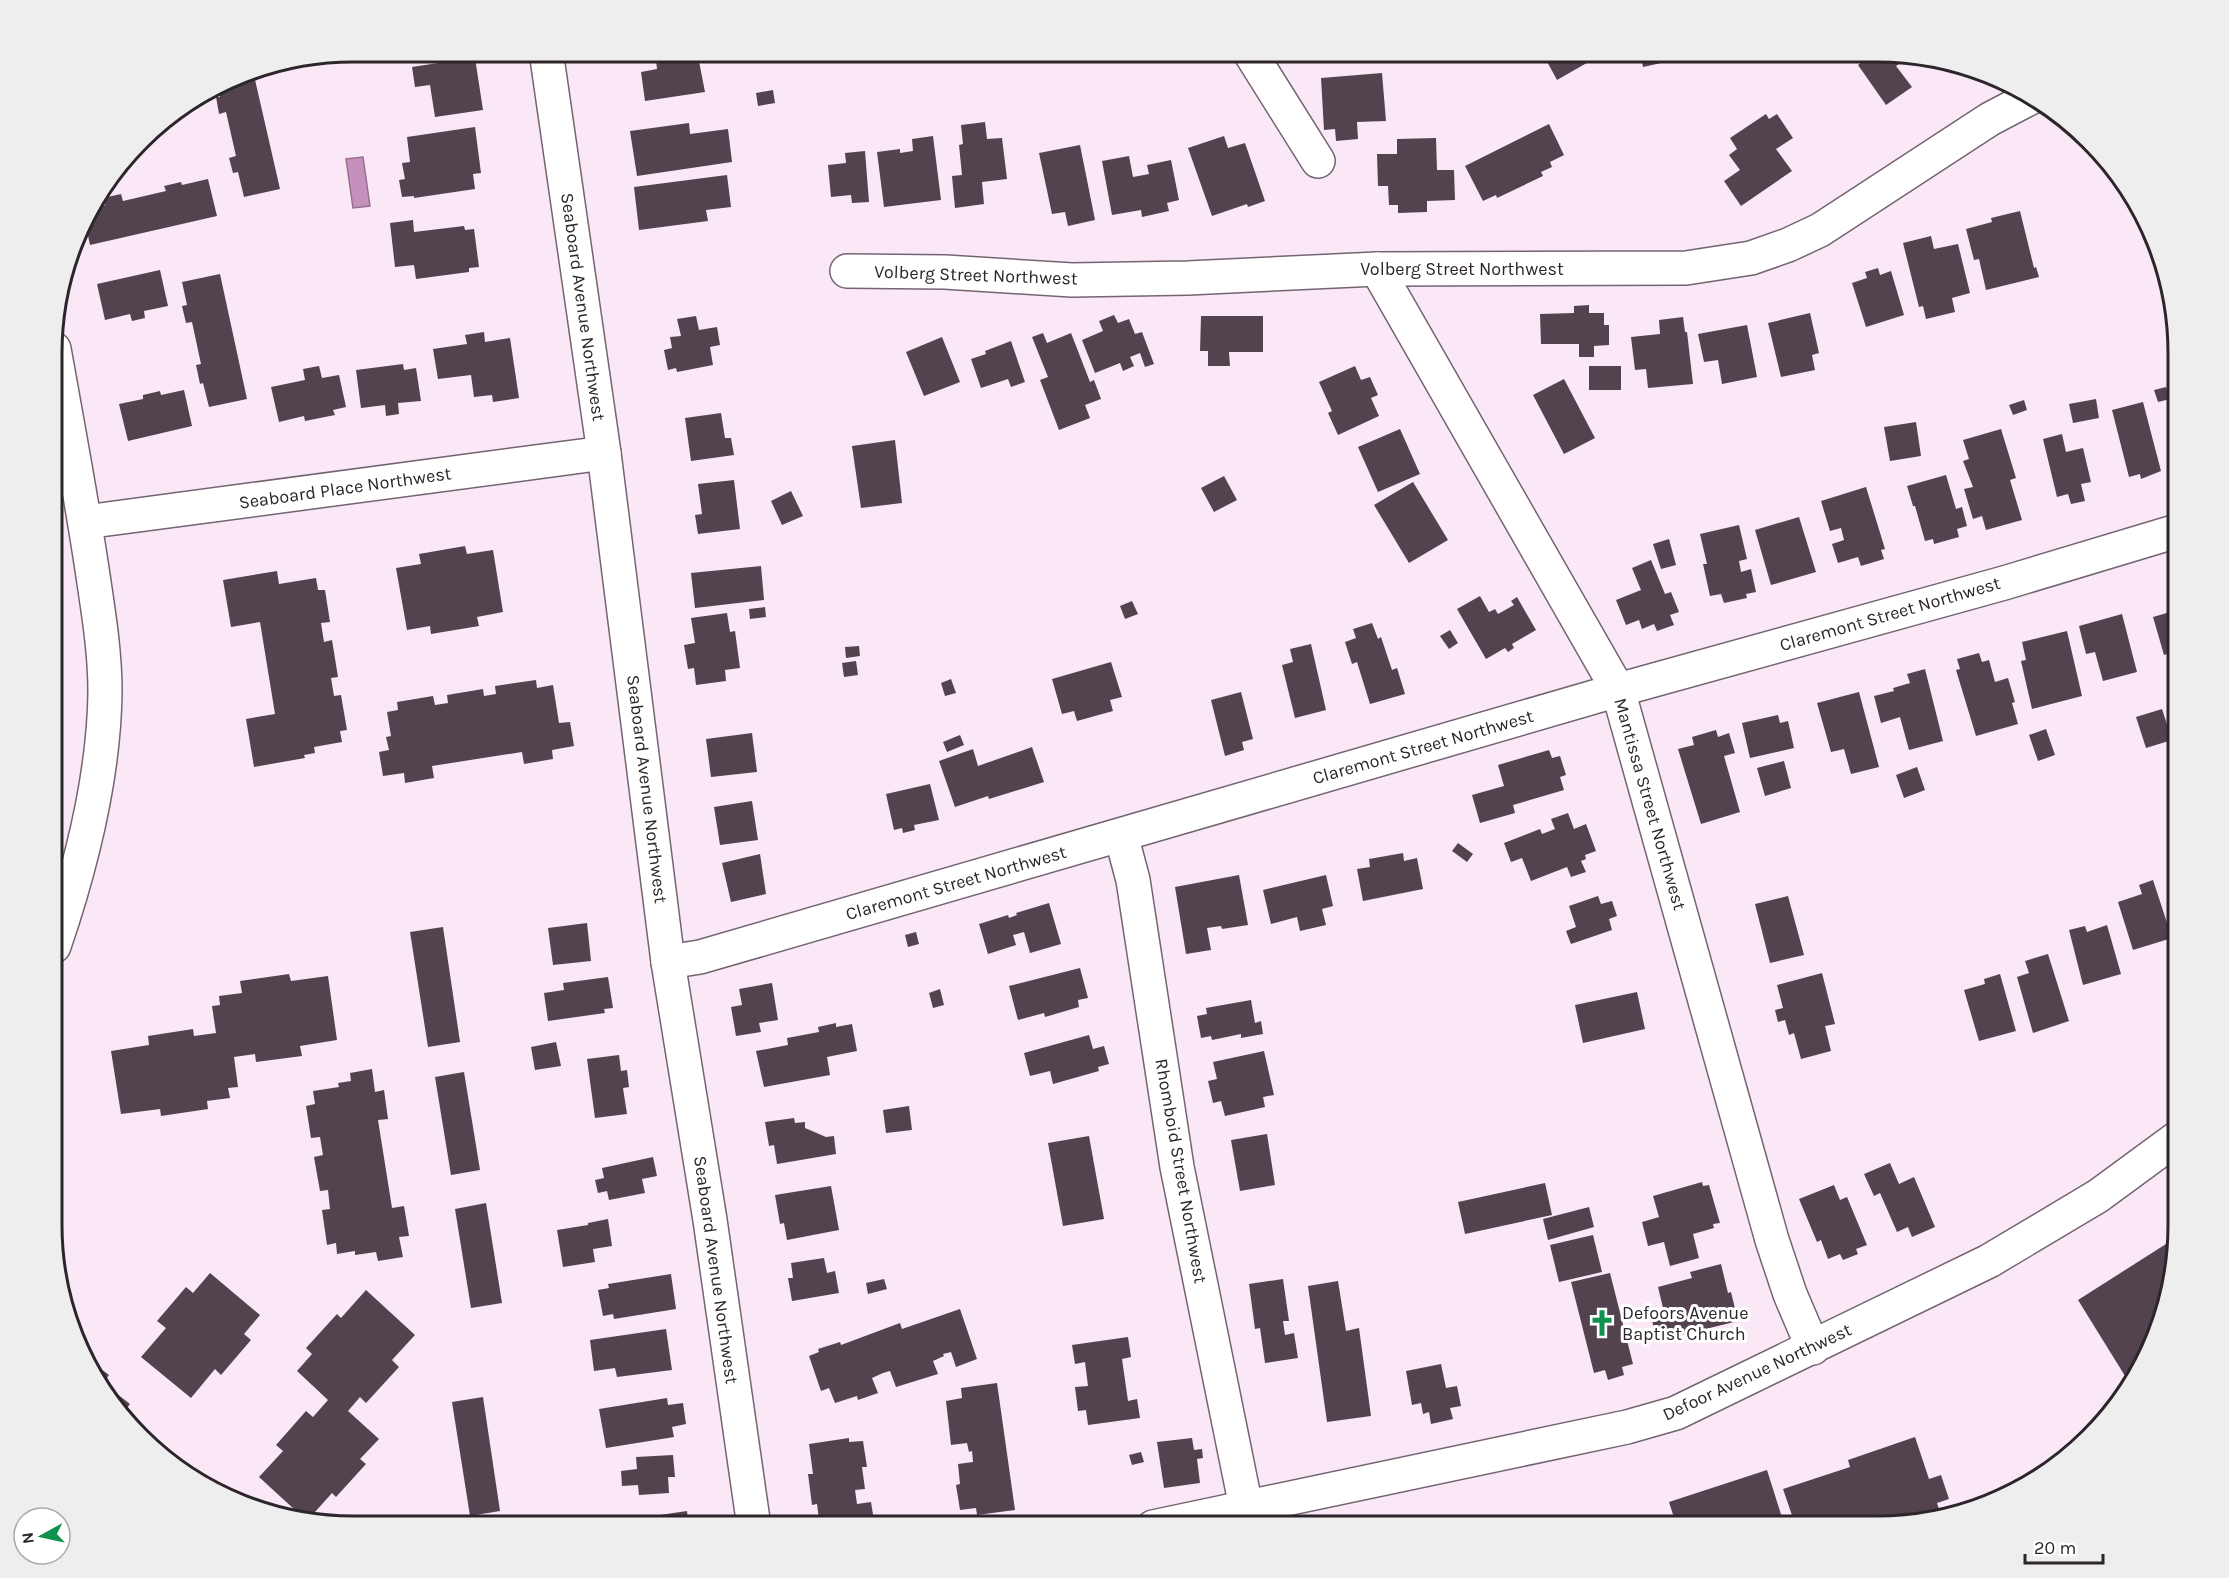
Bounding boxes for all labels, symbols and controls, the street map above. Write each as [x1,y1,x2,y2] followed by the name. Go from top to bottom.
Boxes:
[556,191,610,423] street label: Seaboard Avenue Northwest
[1360,258,1564,280] street label: Volberg Street Northwest
[874,260,1078,290] street label: Volberg Street Northwest
[237,462,453,514] street label: Seaboard Place Northwest
[1777,572,2003,656] street label: Claremont Street Northwest
[622,673,672,905] street label: Seaboard Avenue Northwest
[1609,695,1691,913] street label: Mantissa Street Northwest
[1310,705,1536,789] street label: Claremont Street Northwest
[843,841,1069,925] street label: Claremont Street Northwest
[1150,1057,1212,1285] street label: Rhomboid Street Northwest
[689,1154,743,1386] street label: Seaboard Avenue Northwest
[1622,1302,1748,1345] place label: Defoors Avenue Baptist Church
[1587,1308,1617,1338] church icon: Defoors Avenue Baptist Church
[1659,1318,1855,1426] street label: Defoor Avenue Northwest
[12,1506,72,1566] north arrow
[2025,1527,2103,1565] scale bar
[17,1531,38,1545] text: N
[2034,1537,2076,1559] text: 20 m

